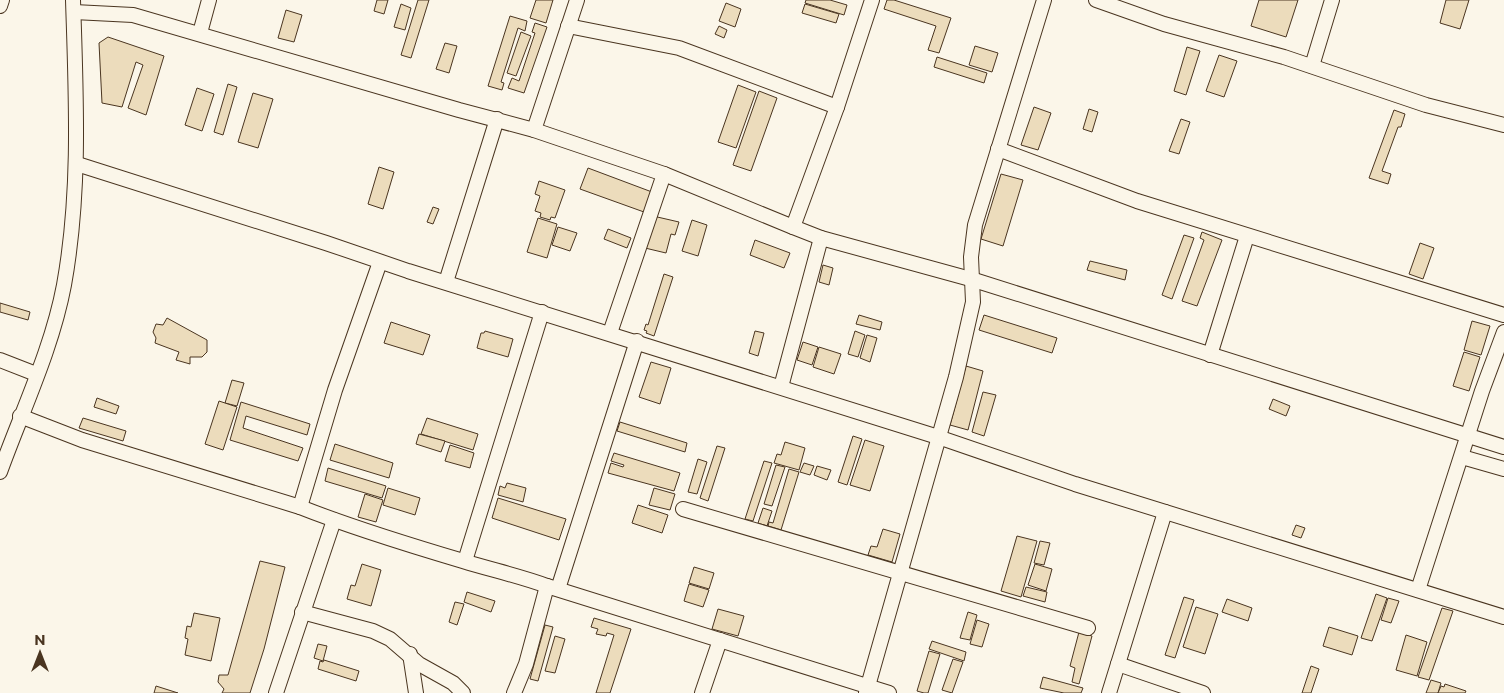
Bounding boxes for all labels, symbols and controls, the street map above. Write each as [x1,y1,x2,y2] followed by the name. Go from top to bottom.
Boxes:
[15,628,65,678] north arrow
[34,631,46,649] text: N

